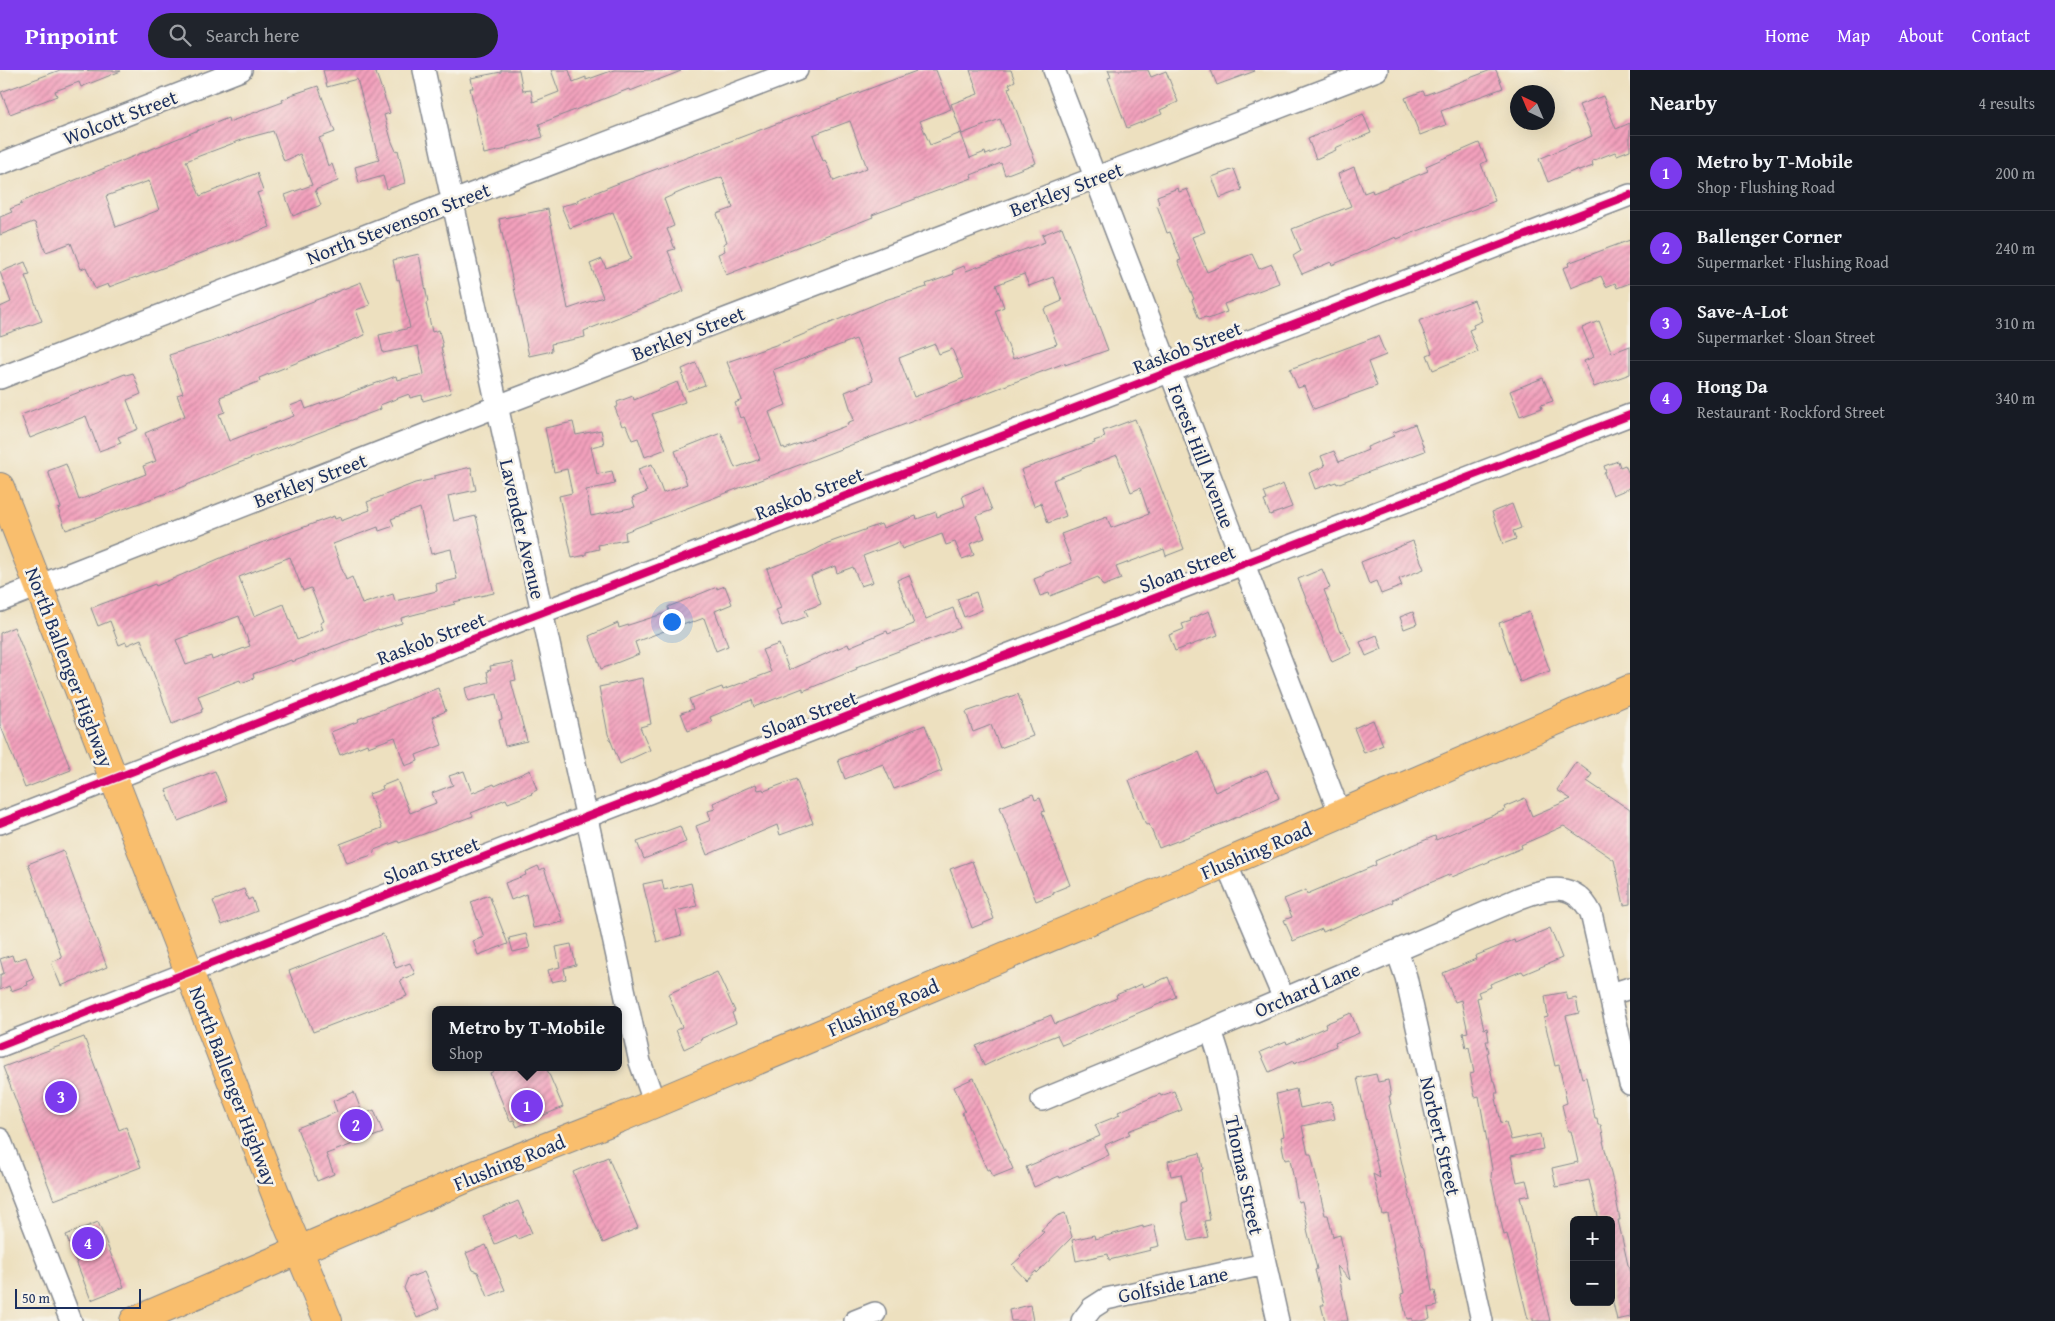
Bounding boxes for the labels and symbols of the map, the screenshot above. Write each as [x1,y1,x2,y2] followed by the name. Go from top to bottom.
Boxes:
[59,82,181,152] street label: Wolcott Street
[1510,85,1555,130] north arrow
[1005,154,1127,224] street label: Berkley Street
[302,175,494,271] street label: North Stevenson Street
[627,298,749,368] street label: Berkley Street
[1128,313,1246,381] street label: Raskob Street
[1161,380,1243,532] street label: Forest Hill Avenue
[249,445,371,515] street label: Berkley Street
[493,456,553,602] street label: Lavender Avenue
[750,459,868,527] street label: Raskob Street
[1135,536,1239,600] street label: Sloan Street
[18,563,122,771] street label: North Ballenger Highway
[372,604,490,672] street label: Raskob Street
[659,609,685,635] your location
[757,682,861,746] street label: Sloan Street
[1196,813,1316,886] street label: Flushing Road
[379,828,483,892] street label: Sloan Street
[1250,954,1364,1024] street label: Orchard Lane
[823,970,943,1043] street label: Flushing Road
[182,982,286,1190] street label: North Ballenger Highway
[1413,1074,1469,1198] street label: Norbert Street
[45,1078,77,1116] pin: 3
[511,1087,543,1125] pin: 1
[340,1106,372,1144] pin: 2
[1218,1113,1272,1237] street label: Thomas Street
[449,1126,570,1198] street label: Flushing Road
[72,1224,104,1262] pin: 4
[1115,1258,1231,1310] street label: Golfside Lane
[15,1286,141,1309] scale bar

